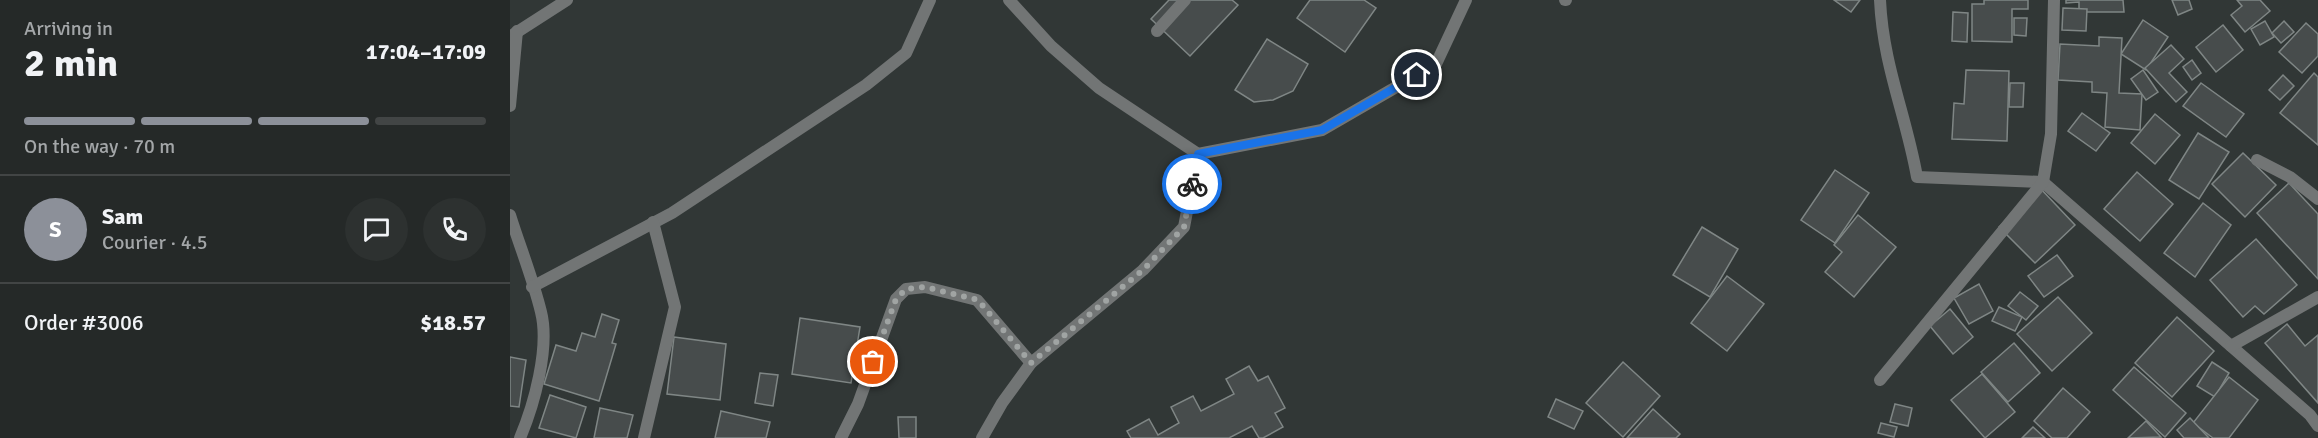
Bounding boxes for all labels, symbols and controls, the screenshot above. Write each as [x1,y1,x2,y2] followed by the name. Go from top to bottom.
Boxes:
[24,16,113,41] text: Arriving in
[366,38,486,65] text: 17:04–17:09
[24,39,118,87] text: 2 min
[1391,49,1442,100] pin
[1400,58,1433,91] icon: home
[24,134,175,159] text: On the way · 70 m
[1162,154,1222,214] courier
[1176,168,1209,201] icon: bike
[345,198,408,261] button: chat
[423,198,486,261] button: phone
[102,203,143,230] text: Sam
[49,216,62,243] text: S
[102,230,208,255] text: Courier · 4.5
[24,309,144,336] text: Order #3006
[420,309,486,336] text: $18.57
[847,336,898,387] pin
[856,345,889,378] icon: bag

